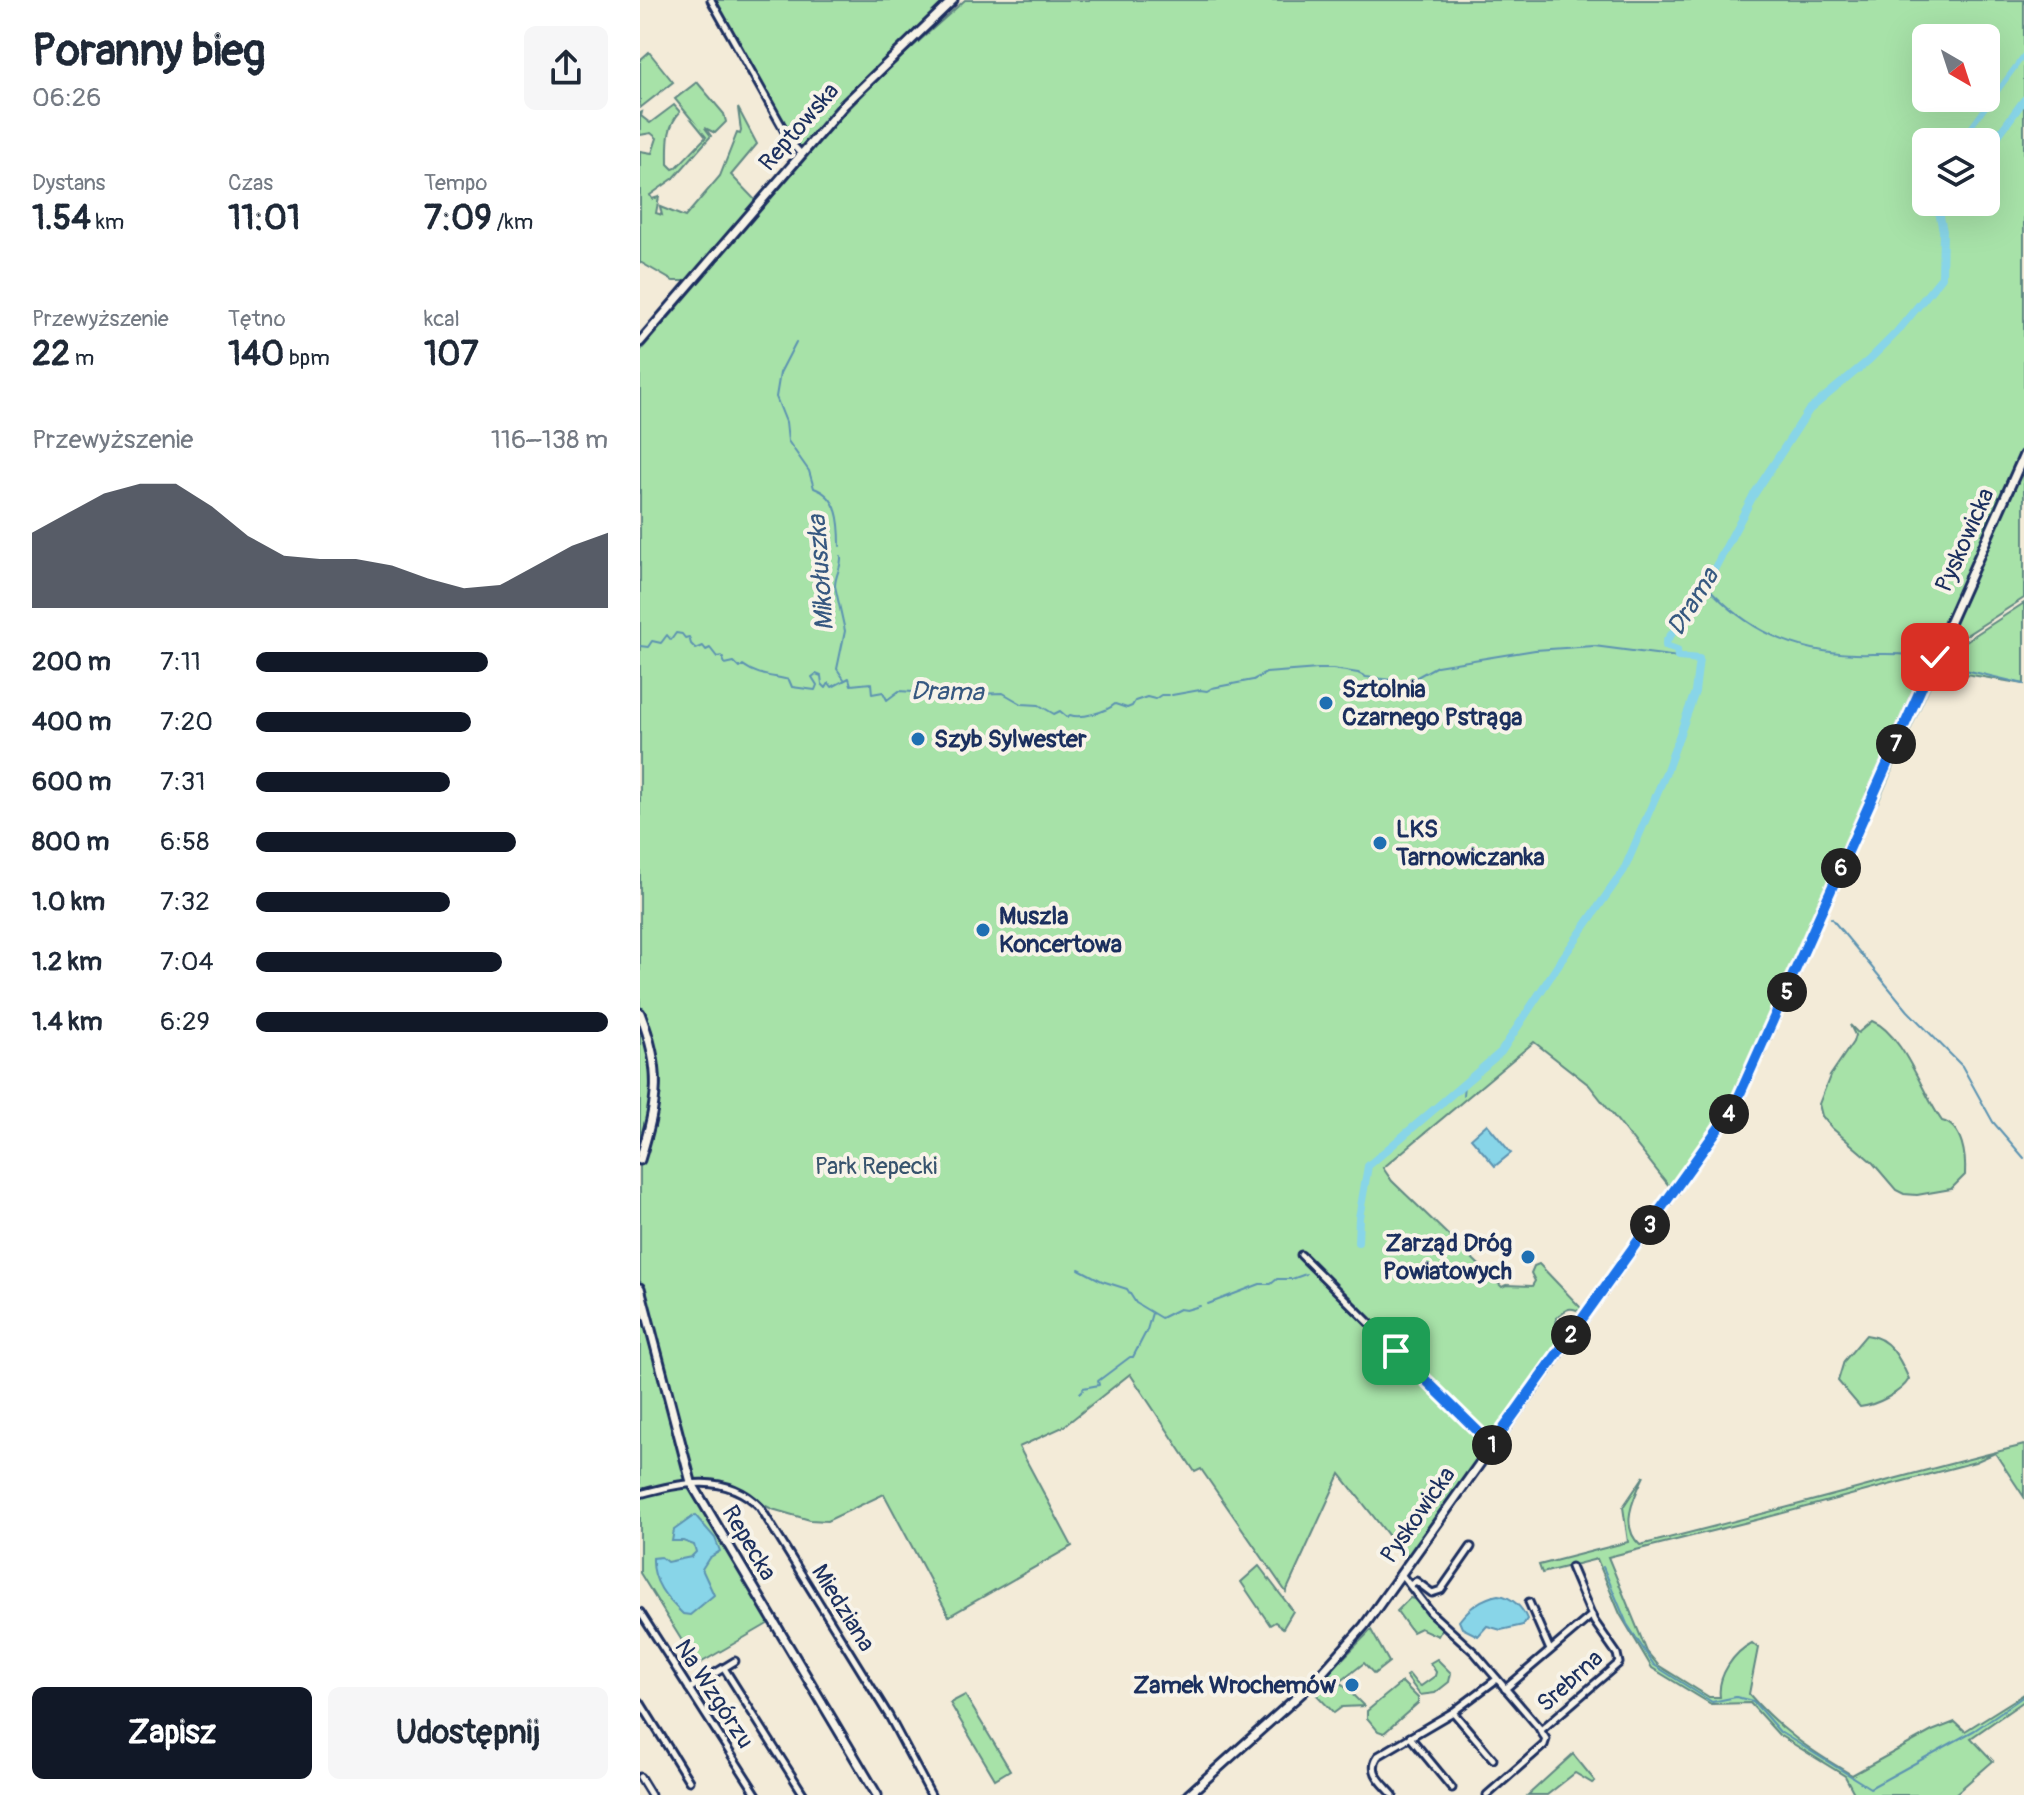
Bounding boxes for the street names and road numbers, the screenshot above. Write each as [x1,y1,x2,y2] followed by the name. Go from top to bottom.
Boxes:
[753,77,845,177] street label: Reptowska
[1929,484,2001,596] street label: Pyskowicka
[1374,1461,1462,1569] street label: Pyskowicka
[715,1500,783,1586] street label: Repecka
[805,1559,881,1657] street label: Miedziana
[668,1634,760,1754] street label: Na Wzgórzu
[1531,1644,1609,1718] street label: Srebrna

